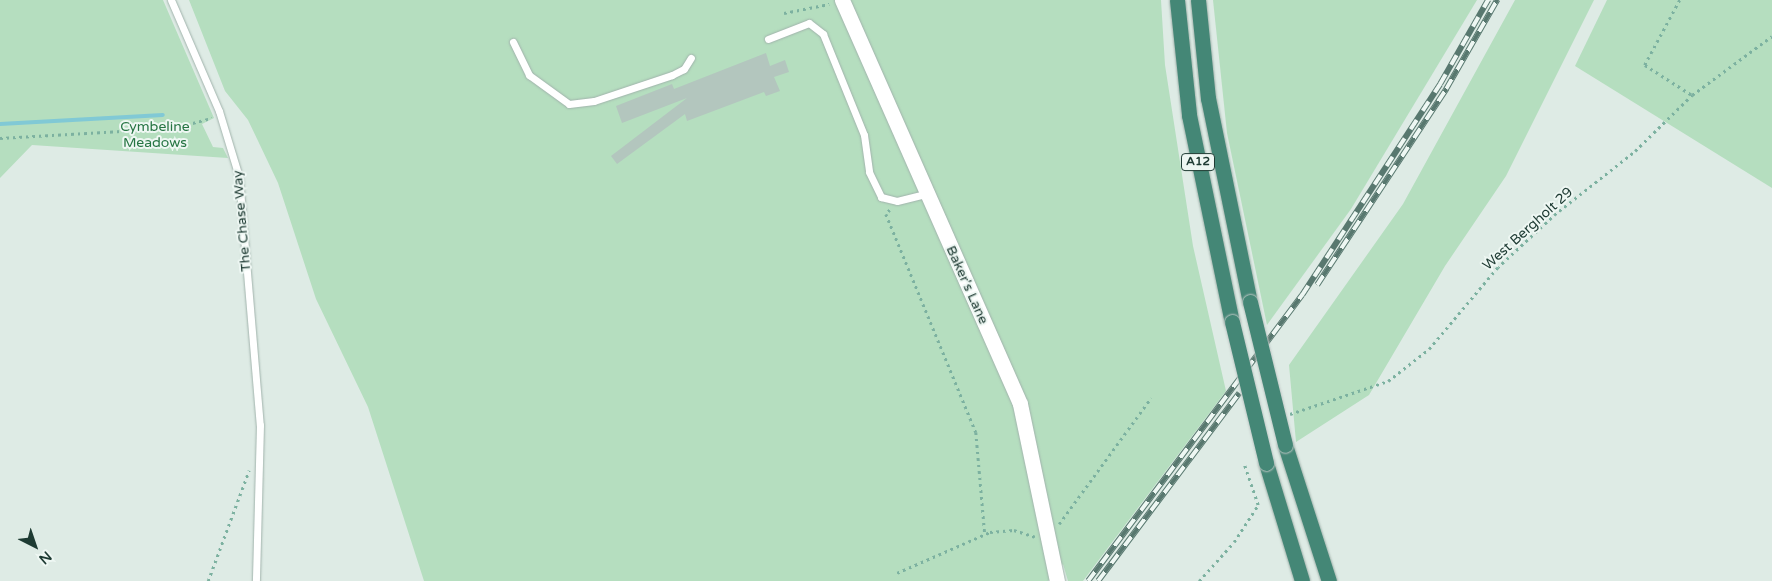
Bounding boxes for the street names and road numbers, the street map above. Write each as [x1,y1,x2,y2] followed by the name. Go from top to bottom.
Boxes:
[1180,152,1216,172] road number: A12
[229,170,255,272] street label: The Chase Way
[1479,184,1577,274] street label: West Bergholt 29
[942,243,992,327] street label: Baker's Lane

